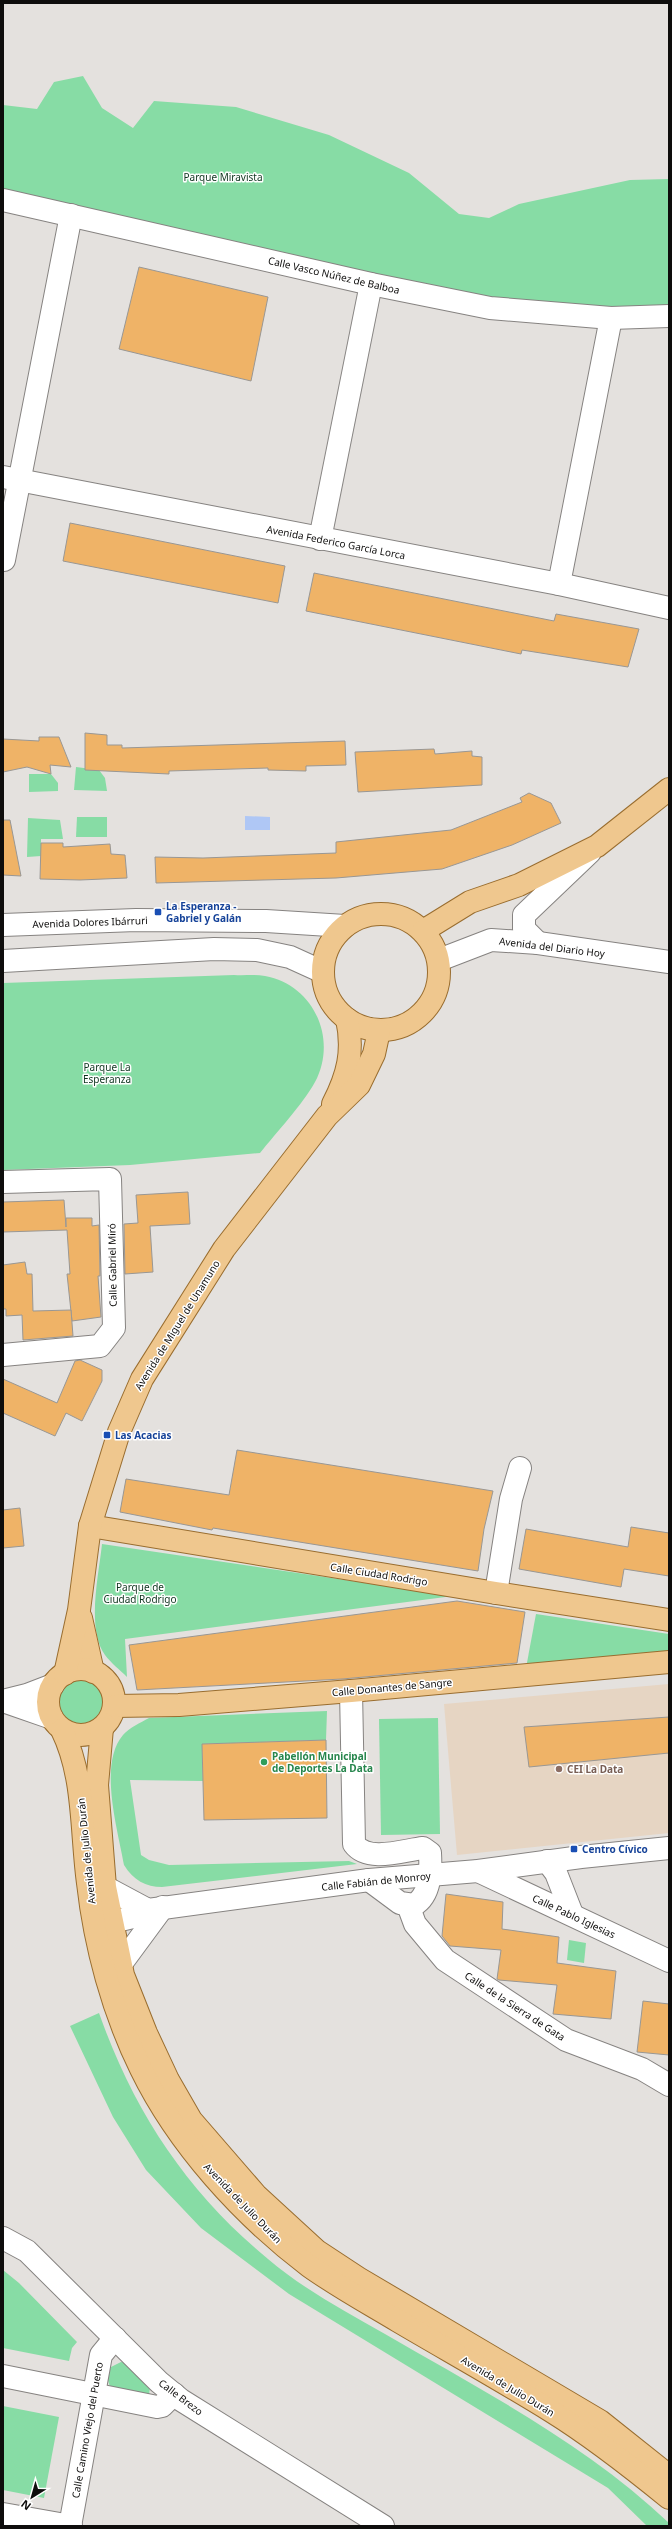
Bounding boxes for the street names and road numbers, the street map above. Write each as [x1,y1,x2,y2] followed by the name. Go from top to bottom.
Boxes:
[267,253,401,297] street label: Calle Vasco Núñez de Balboa
[265,522,407,562] street label: Avenida Federico García Lorca
[32,913,148,931] street label: Avenida Dolores Ibárruri
[498,934,607,961] street label: Avenida del Diario Hoy
[104,1223,120,1307] street label: Calle Gabriel Miró
[131,1257,223,1393] street label: Avenida de Miguel de Unamuno
[329,1559,429,1589] street label: Calle Ciudad Rodrigo
[331,1675,453,1699] street label: Calle Donantes de Sangre
[73,1797,99,1905] street label: Avenida de Julio Durán
[321,1868,432,1894] street label: Calle Fabián de Monroy
[530,1891,618,1941] street label: Calle Pablo Iglesias
[462,1968,568,2044] street label: Calle de la Sierra de Gata
[201,2160,285,2246] street label: Avenida de Julio Durán
[459,2353,557,2419] street label: Avenida de Julio Durán
[68,2361,106,2499] street label: Calle Camino Viejo del Puerto
[156,2376,206,2418] street label: Calle Brezo

